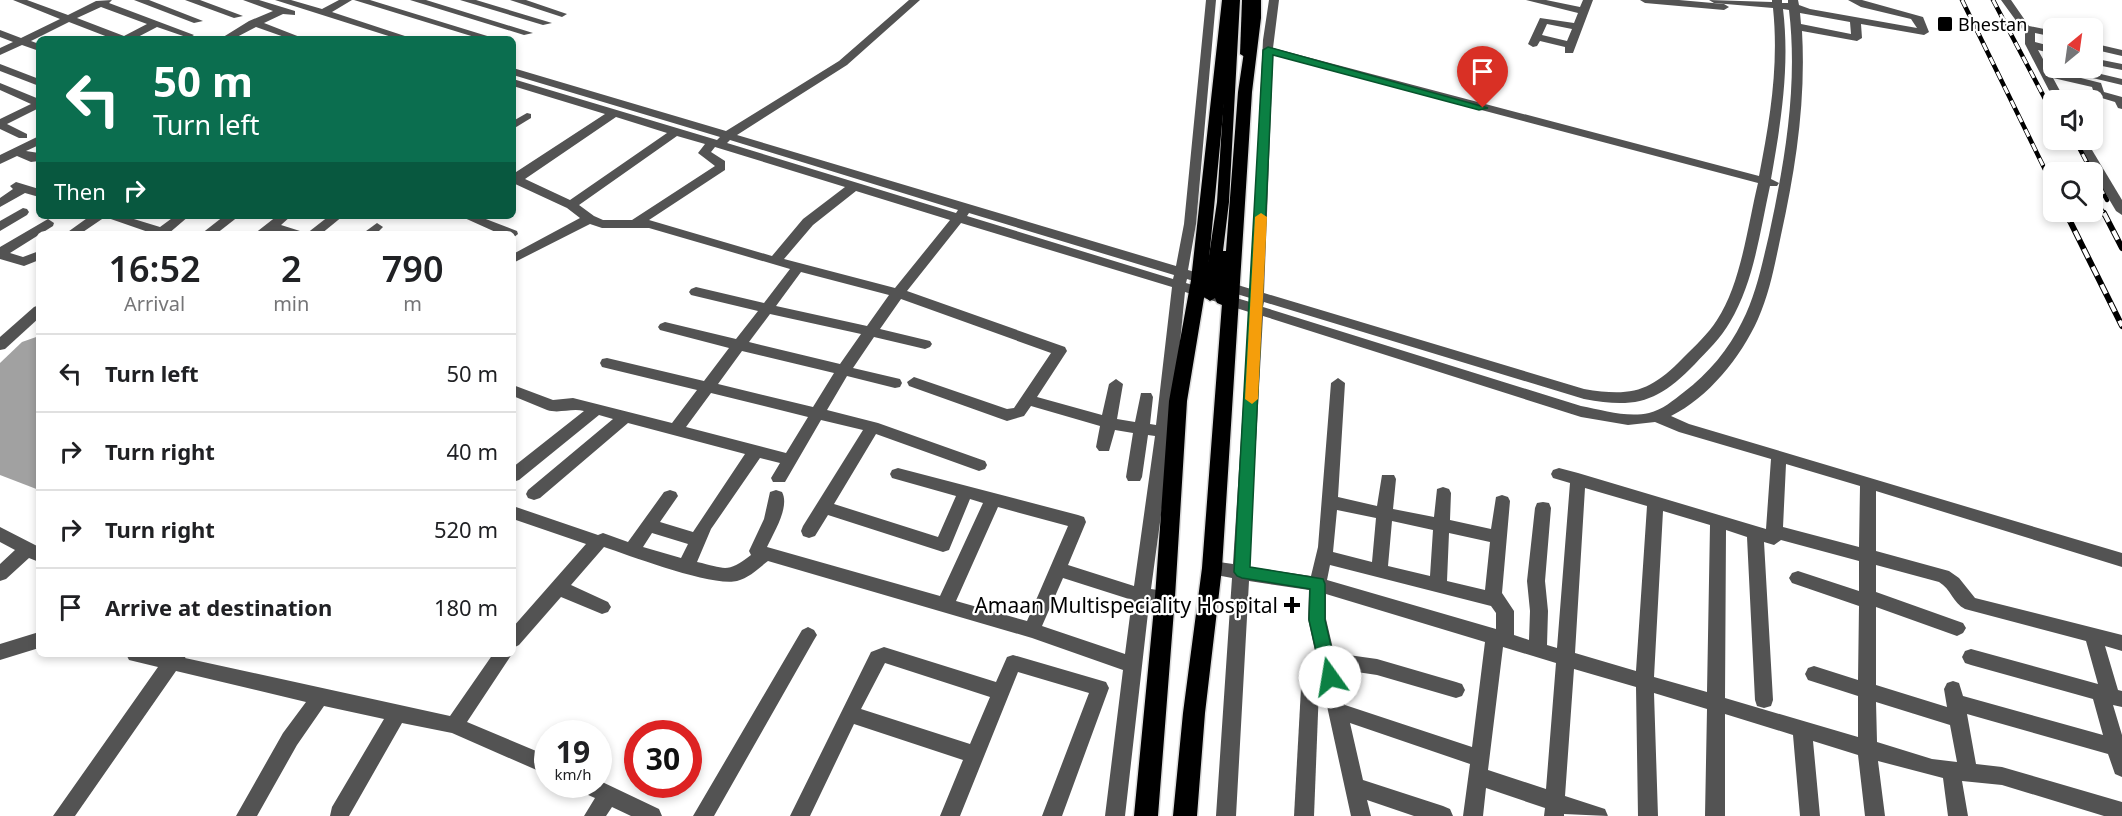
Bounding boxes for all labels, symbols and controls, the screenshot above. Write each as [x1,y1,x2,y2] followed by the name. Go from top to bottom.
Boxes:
[1958,12,2027,36] place label: Bhestan
[1936,15,1954,33] marker: Bhestan
[2043,18,2103,78] north arrow
[2043,18,2103,222] map controls
[1457,46,1508,108] pin
[153,52,253,109] text: 50 m
[1466,55,1499,88] icon: arrive
[54,60,132,138] icon: left
[2043,90,2103,150] button: sound
[153,106,259,143] text: Turn left
[2043,162,2103,222] button: search
[118,174,151,207] icon: right
[54,176,106,206] text: Then
[108,244,201,293] text: 16:52
[281,244,302,293] text: 2
[382,244,444,293] text: 790
[124,290,185,317] text: Arrival
[273,290,309,317] text: min
[403,290,422,317] text: m
[54,357,87,390] icon: left
[105,358,199,388] text: Turn left
[447,358,498,388] text: 50 m
[54,435,87,468] icon: right
[105,436,215,466] text: Turn right
[447,436,498,466] text: 40 m
[54,513,87,546] icon: right
[105,514,215,544] text: Turn right
[434,514,498,544] text: 520 m
[54,591,87,624] icon: arrive
[974,591,1278,619] place label: Amaan Multispeciality Hospital
[105,592,332,622] text: Arrive at destination
[434,592,498,622] text: 180 m
[1283,596,1301,614] marker: Amaan Multispeciality Hospital
[1298,645,1362,709] position arrow
[624,720,702,798] speed limit sign: 30
[556,731,590,772] text: 19
[555,764,591,784] text: km/h

